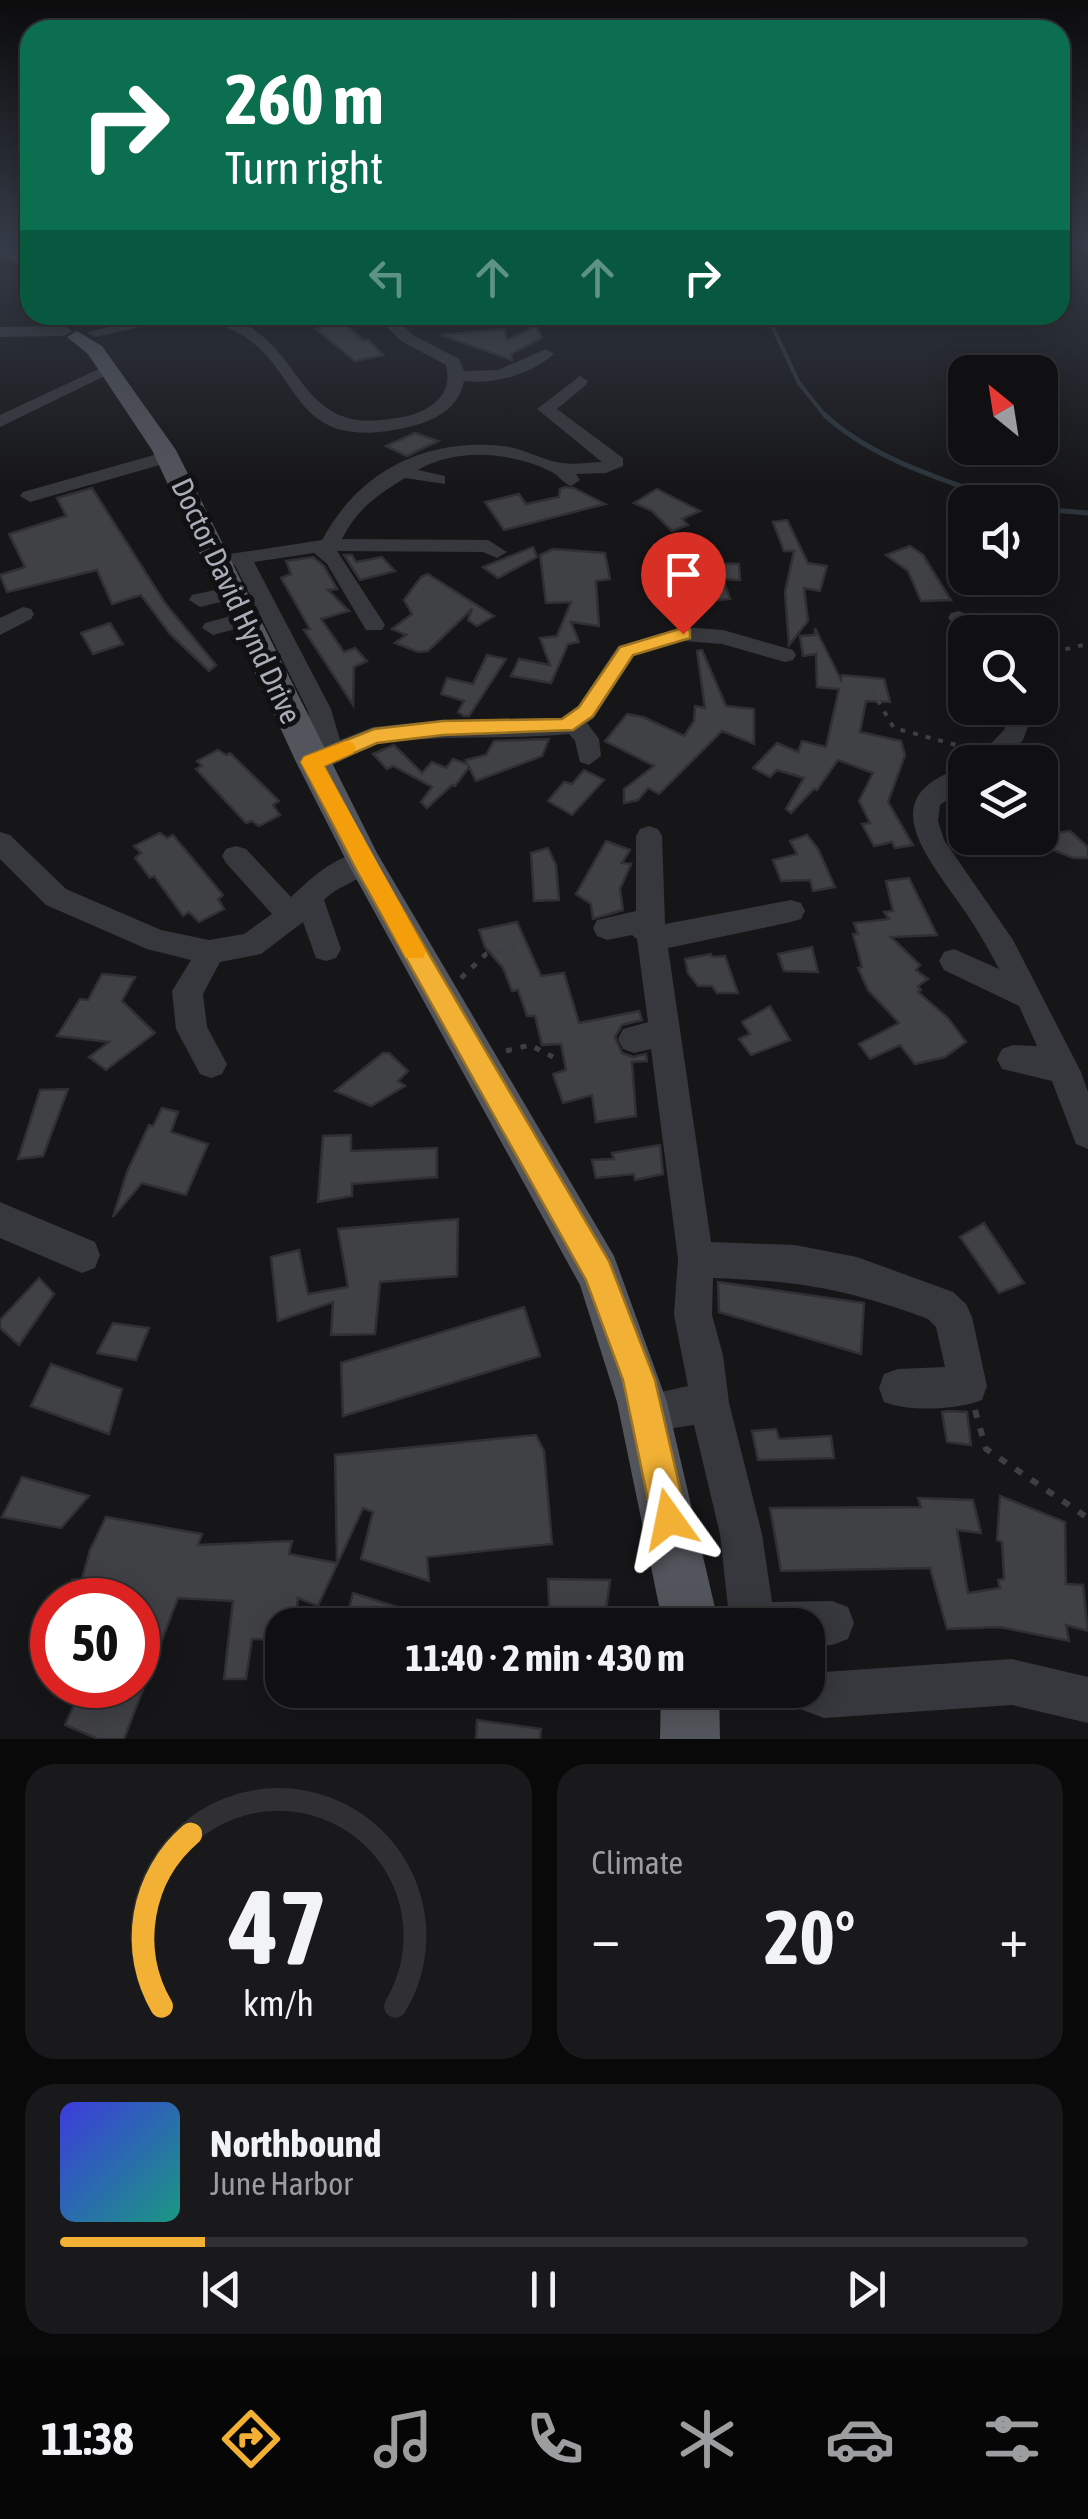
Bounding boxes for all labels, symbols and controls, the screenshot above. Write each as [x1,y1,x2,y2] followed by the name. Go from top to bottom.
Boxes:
[225,59,384,139] text: 260 m
[60,60,190,190] icon: right
[225,142,383,194] text: Turn right
[360,250,415,305] icon: left
[465,250,520,305] icon: ahead
[570,250,625,305] icon: ahead
[675,250,730,305] icon: right
[948,355,1058,465] north arrow
[948,355,1058,855] map controls
[165,473,309,729] street label: Doctor David Hynd Drive
[948,485,1058,595] button: sound
[641,532,726,635] pin
[656,547,711,602] icon: arrive
[948,615,1058,725] button: search
[948,745,1058,855] button: layers
[617,1467,721,1571] position arrow
[30,1578,160,1708] speed limit sign: 50
[405,1636,685,1679] text: 11:40 · 2 min · 430 m
[592,1844,683,1881] text: Climate
[228,1867,327,1986] text: 47
[764,1894,855,1980] text: 20°
[592,1906,620,1969] text: −
[999,1906,1028,1969] text: +
[243,1983,314,2024] text: km/h
[210,2122,381,2165] text: Northbound
[210,2165,353,2202] text: June Harbor
[194,2262,249,2317] icon: previous
[516,2262,571,2317] icon: pause
[839,2262,894,2317] icon: next
[216,2404,286,2474] icon: directions
[368,2404,438,2474] icon: music
[520,2404,590,2474] icon: phone
[672,2404,742,2474] icon: climate
[825,2404,895,2474] icon: car
[977,2404,1047,2474] icon: filters
[41,2413,134,2465] text: 11:38

